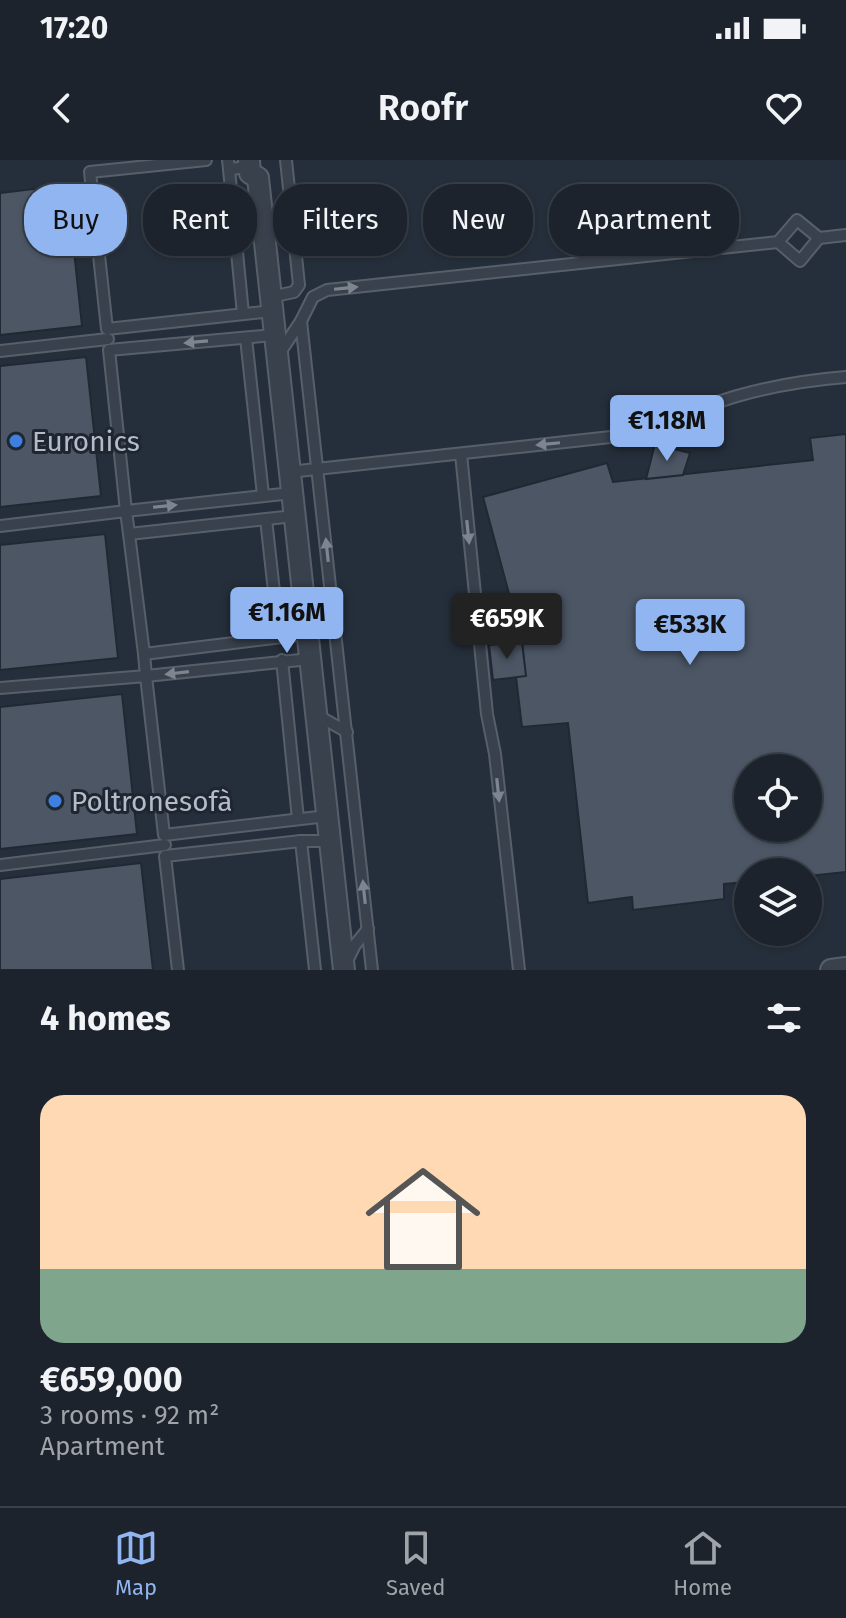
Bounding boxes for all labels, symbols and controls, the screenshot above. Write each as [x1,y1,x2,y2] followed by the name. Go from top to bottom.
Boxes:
[40,10,108,46] text: 17:20
[40,86,84,130] icon: back
[378,86,468,130] text: Roofr
[762,86,806,130] icon: heart
[24,184,127,256] chip: Buy
[143,184,257,256] chip: Rent
[273,184,407,256] chip: Filters
[423,184,533,256] chip: New
[549,184,739,256] chip: Apartment
[334,281,359,294] one-way arrow
[183,336,208,349] one-way arrow
[602,395,732,463] pin: €1.18M
[628,405,706,436] text: €1.18M
[32,425,140,458] place label: Euronics
[7,432,25,450] marker: Euronics
[535,438,560,451] one-way arrow
[153,500,178,513] one-way arrow
[462,519,475,544] one-way arrow
[320,538,333,563] one-way arrow
[222,587,352,655] pin: €1.16M
[451,593,563,661] pin: €659K
[248,597,326,628] text: €1.16M
[634,599,746,667] pin: €533K
[470,603,544,634] text: €659K
[654,609,726,640] text: €533K
[164,666,189,679] one-way arrow
[734,754,822,946] map controls
[734,754,822,842] button: locate
[492,777,505,802] one-way arrow
[71,785,233,818] place label: Poltronesofà
[46,792,64,810] marker: Poltronesofà
[734,858,822,946] button: layers
[357,880,370,905] one-way arrow
[762,996,806,1040] icon: filters
[40,998,171,1039] text: 4 homes
[351,1147,495,1291] icon: home
[40,1359,183,1400] text: €659,000
[40,1400,219,1431] text: 3 rooms · 92 m²
[40,1431,165,1462] text: Apartment
[114,1526,158,1601] tab: Map
[386,1526,445,1601] tab: Saved
[673,1526,732,1601] tab: Home

